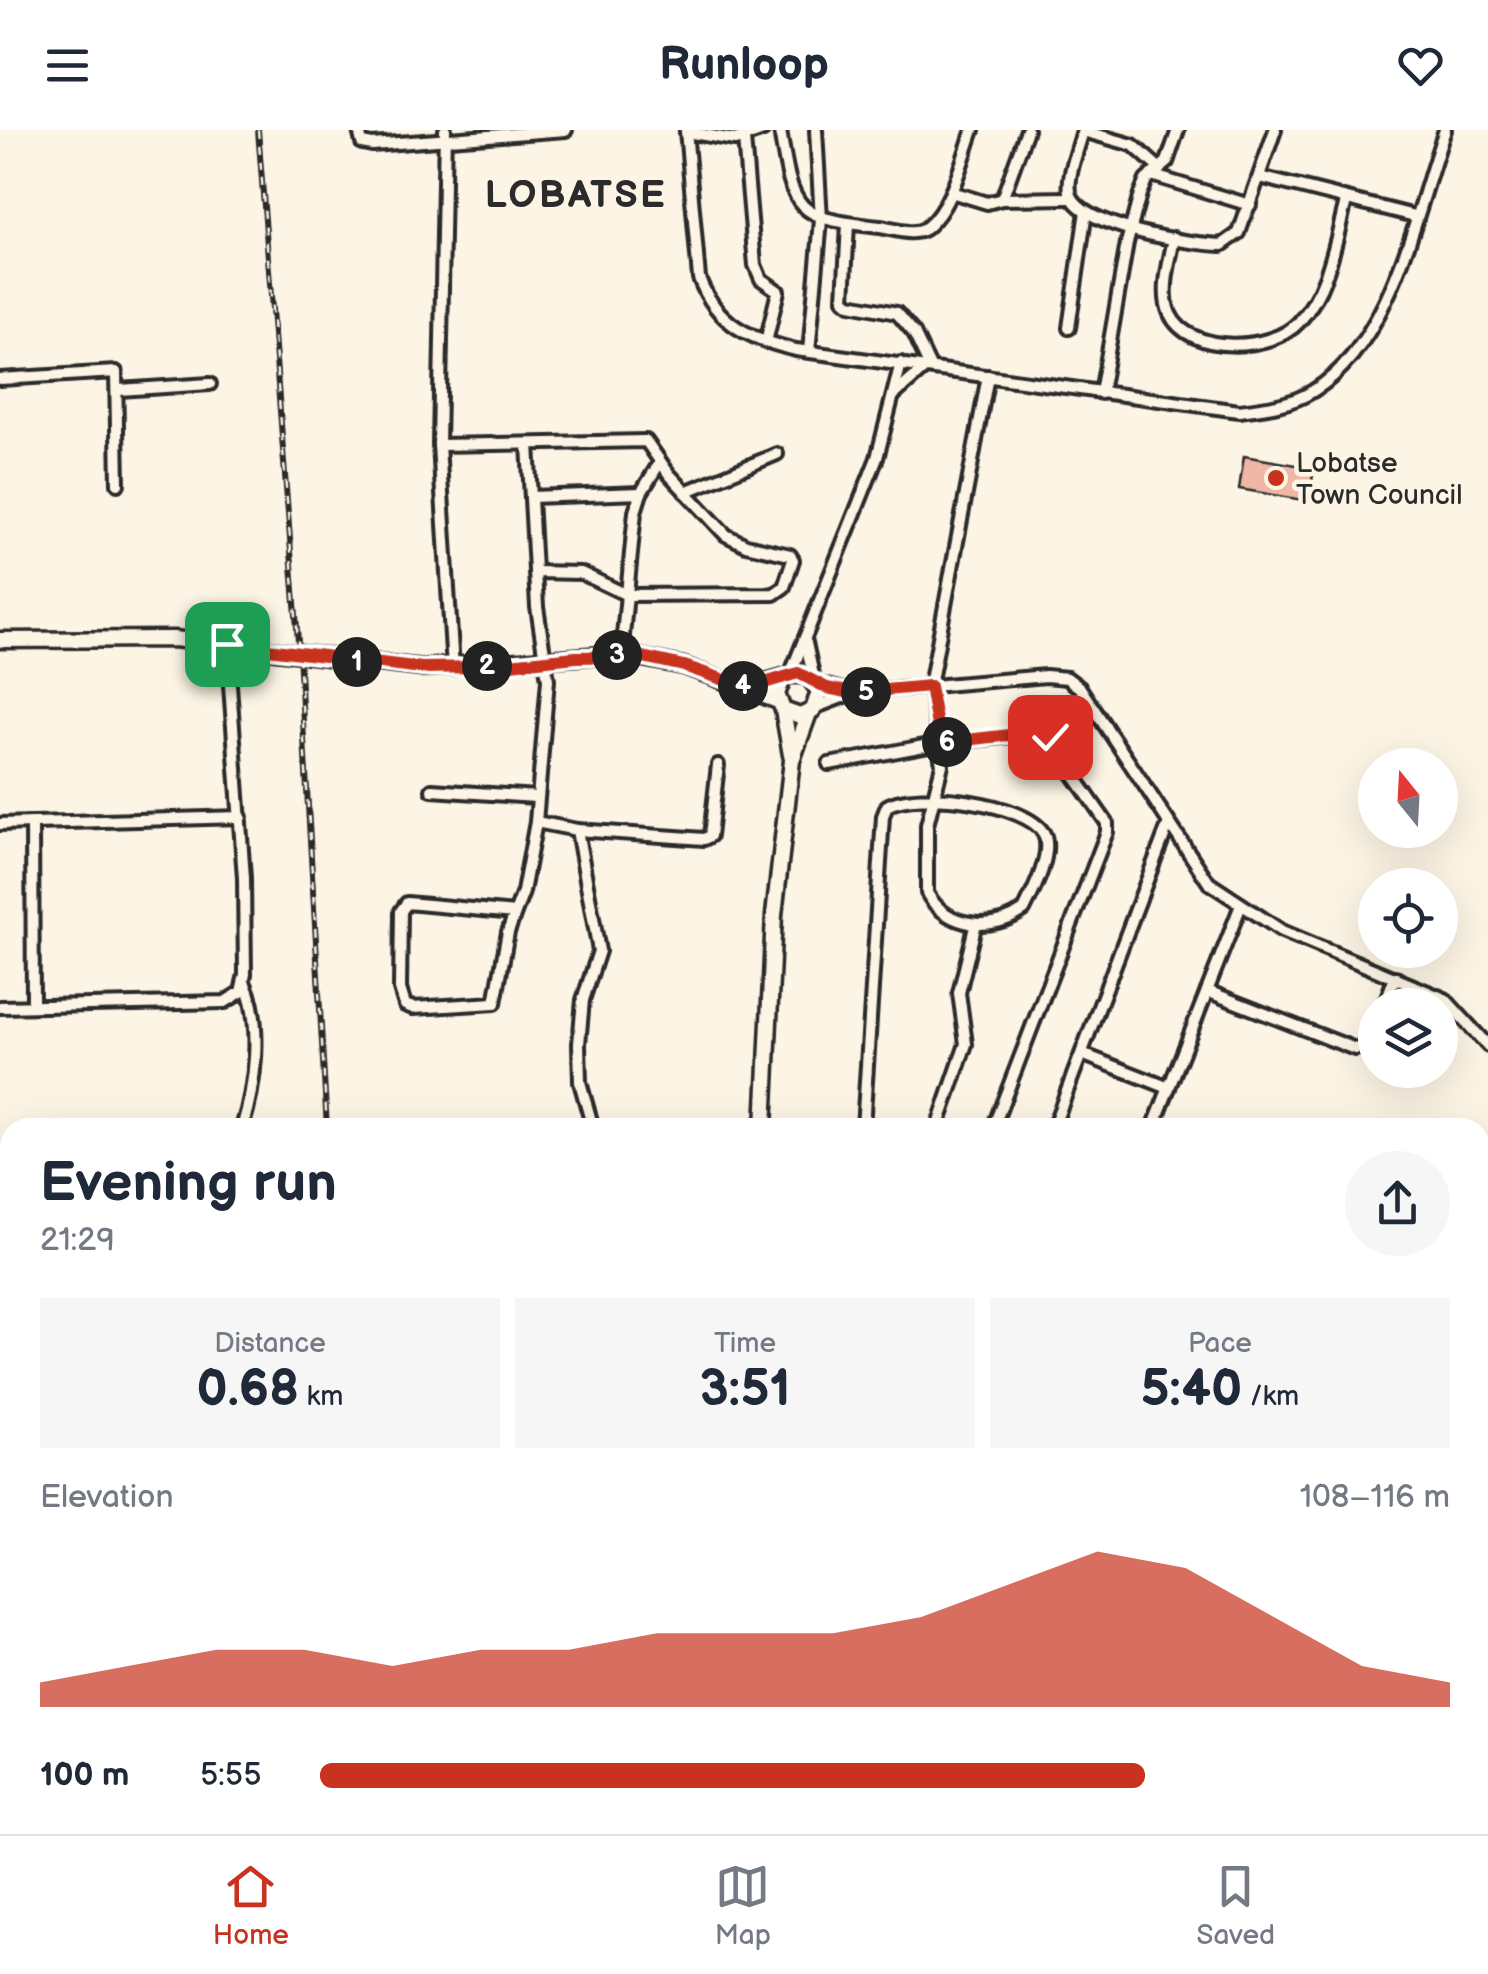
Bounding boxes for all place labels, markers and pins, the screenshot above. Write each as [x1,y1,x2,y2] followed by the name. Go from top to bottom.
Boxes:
[1296,447,1462,512] place label: Lobatse Town Council
[1265,467,1287,489] marker: Lobatse Town Council
[185,602,270,687] pin
[592,630,642,680] pin: 3
[332,637,382,687] pin: 1
[462,641,512,691] pin: 2
[718,661,768,711] pin: 4
[841,667,891,717] pin: 5
[1008,695,1093,780] pin
[922,717,972,767] pin: 6

